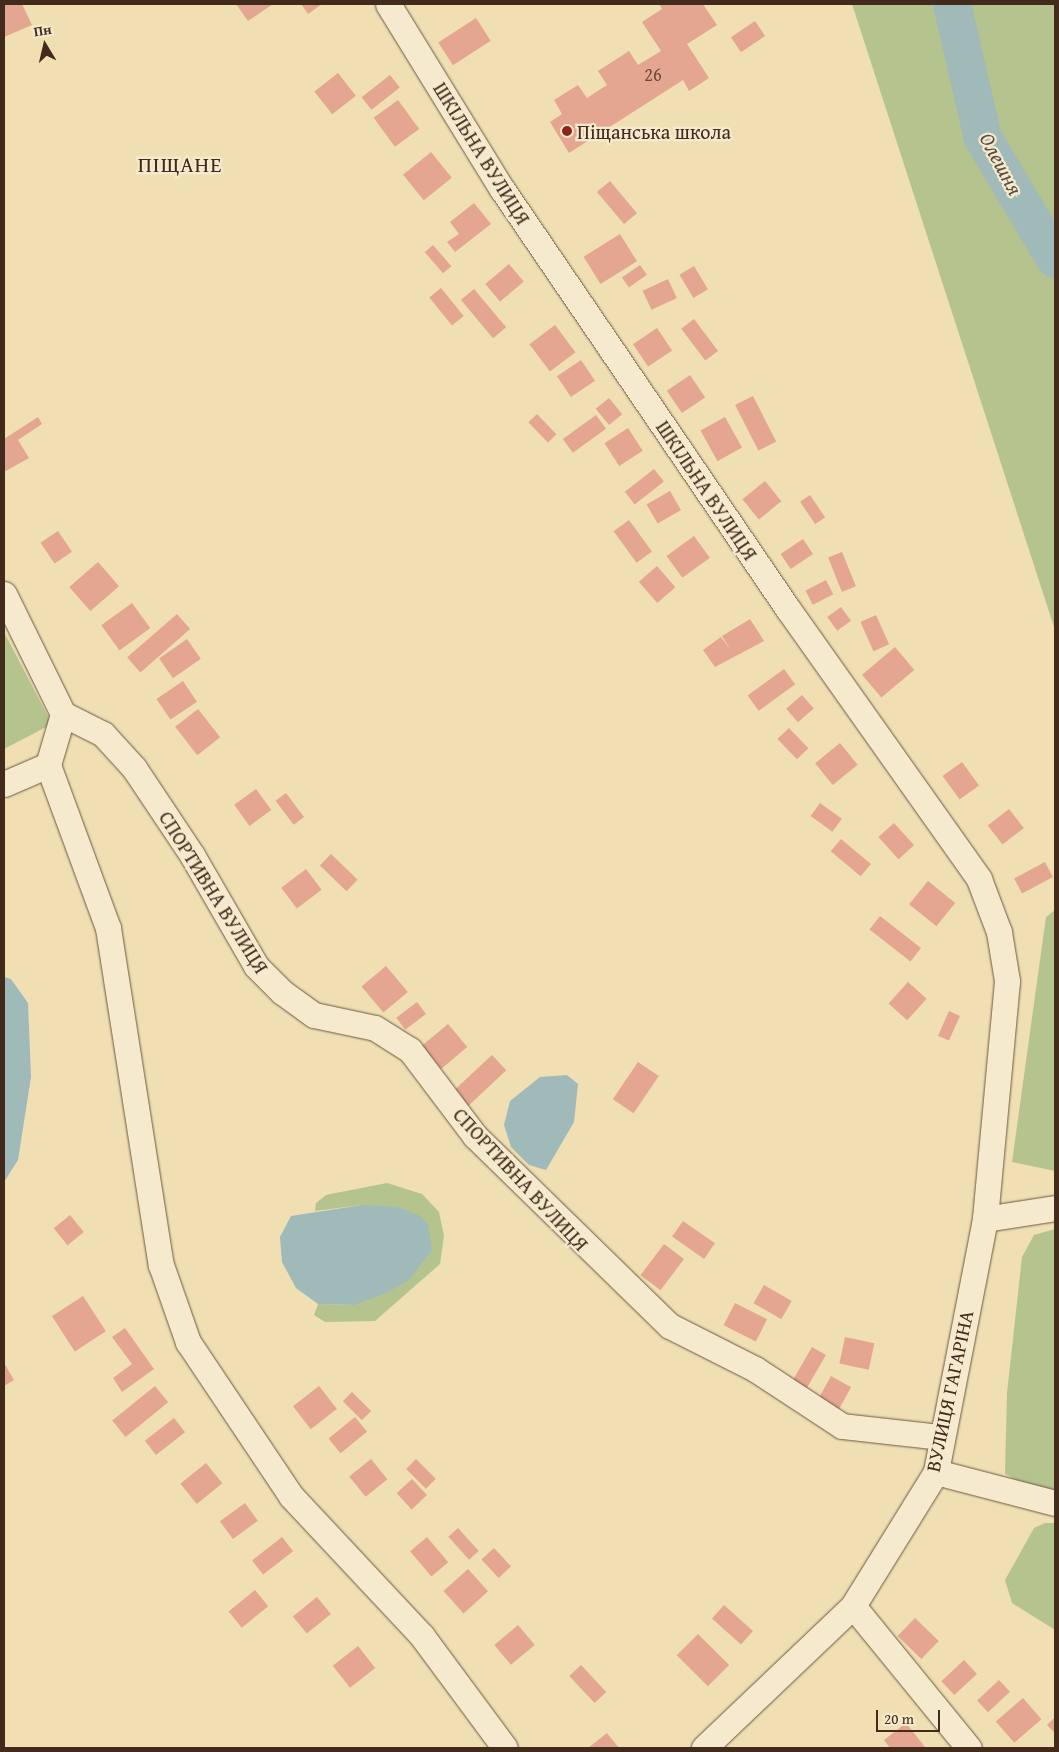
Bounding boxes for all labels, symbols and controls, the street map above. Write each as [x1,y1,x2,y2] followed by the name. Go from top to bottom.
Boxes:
[32,19,53,41] text: Пн
[20,20,70,70] north arrow
[644,64,662,86] house number: 26
[429,77,535,229] street label: ШКІЛЬНА ВУЛИЦЯ
[577,119,731,143] place label: Піщанська школа
[561,125,573,137] marker: Піщанська школа
[974,128,1028,200] water label: Олешня
[137,152,223,178] district label: ПІЩАНЕ
[651,416,763,564] street label: ШКІЛЬНА ВУЛИЦЯ
[154,806,274,978] street label: СПОРТИВНА ВУЛИЦЯ
[449,1102,593,1256] street label: СПОРТИВНА ВУЛИЦЯ
[920,1308,978,1474] street label: ВУЛИЦЯ ГАГАРІНА
[879,1700,943,1732] scale bar
[884,1708,914,1729] text: 20 m

